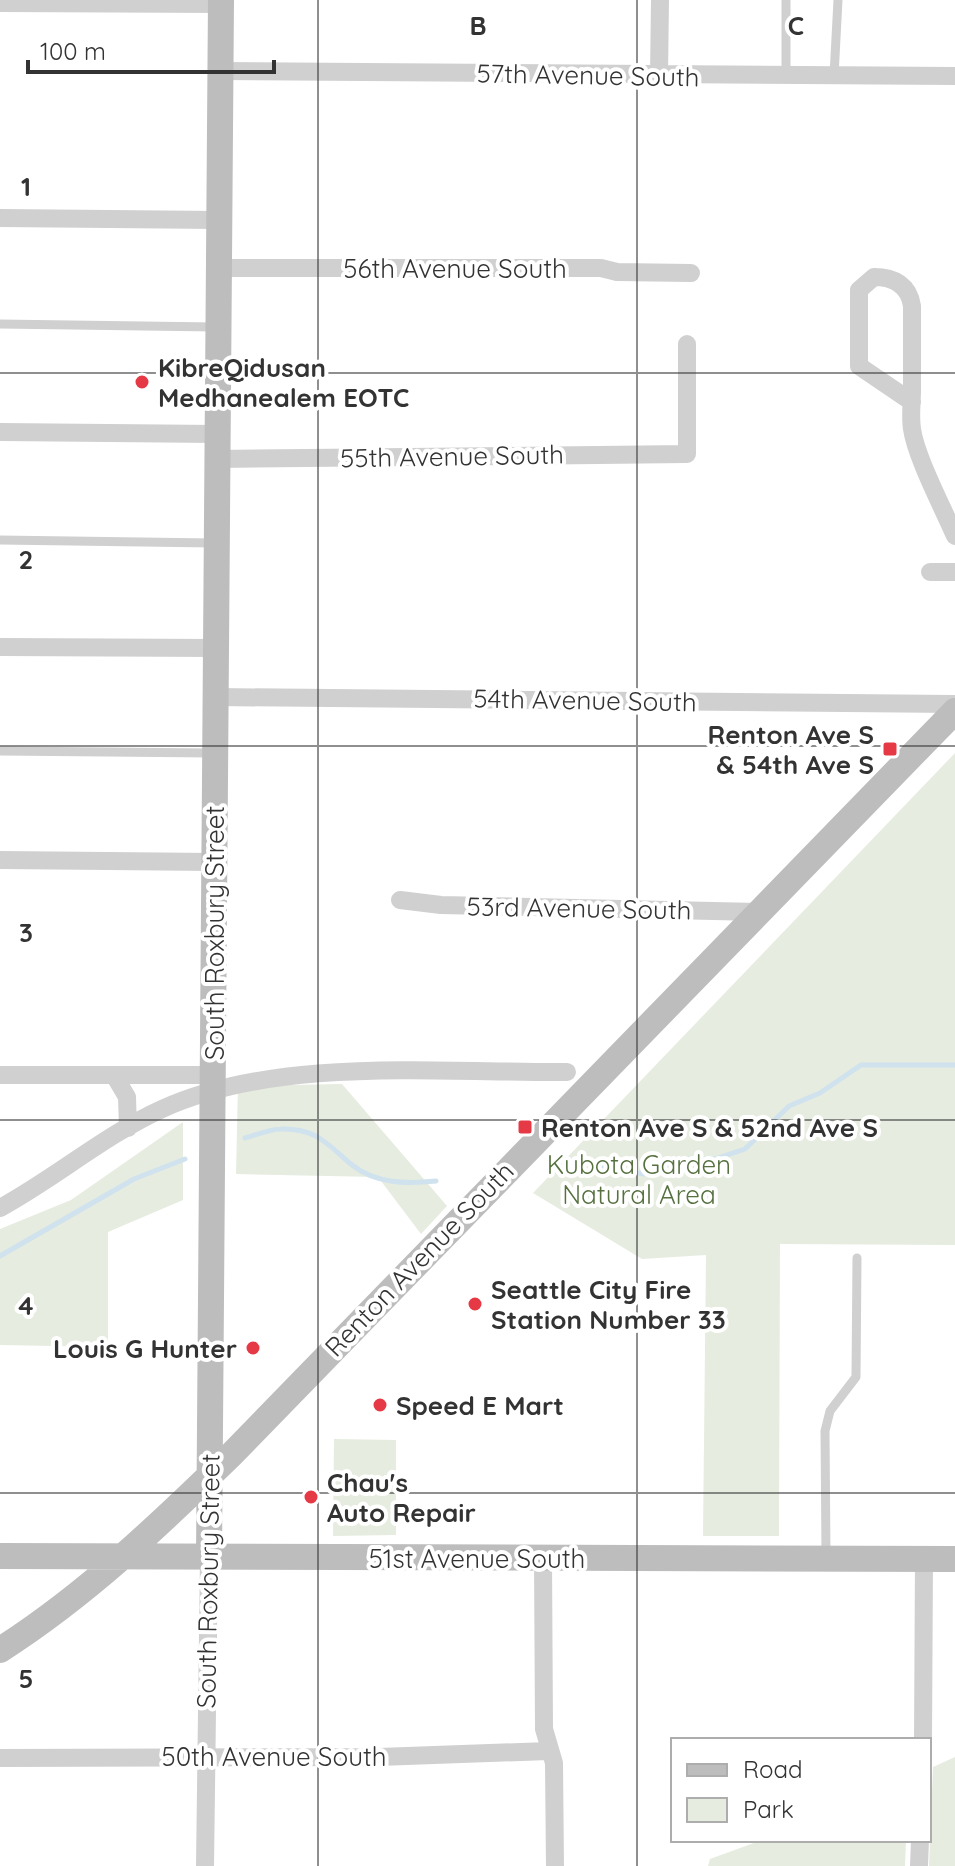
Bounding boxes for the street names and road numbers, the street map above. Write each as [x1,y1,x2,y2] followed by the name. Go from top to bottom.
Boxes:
[476,57,700,93] street label: 57th Avenue South
[343,252,567,285] street label: 56th Avenue South
[340,438,564,474] street label: 55th Avenue South
[473,682,697,718] street label: 54th Avenue South
[198,806,231,1060] street label: South Roxbury Street
[466,890,692,926] street label: 53rd Avenue South
[317,1155,521,1363] street label: Renton Avenue South
[189,1453,227,1709] street label: South Roxbury Street
[369,1542,585,1575] street label: 51st Avenue South
[161,1740,387,1773] street label: 50th Avenue South

